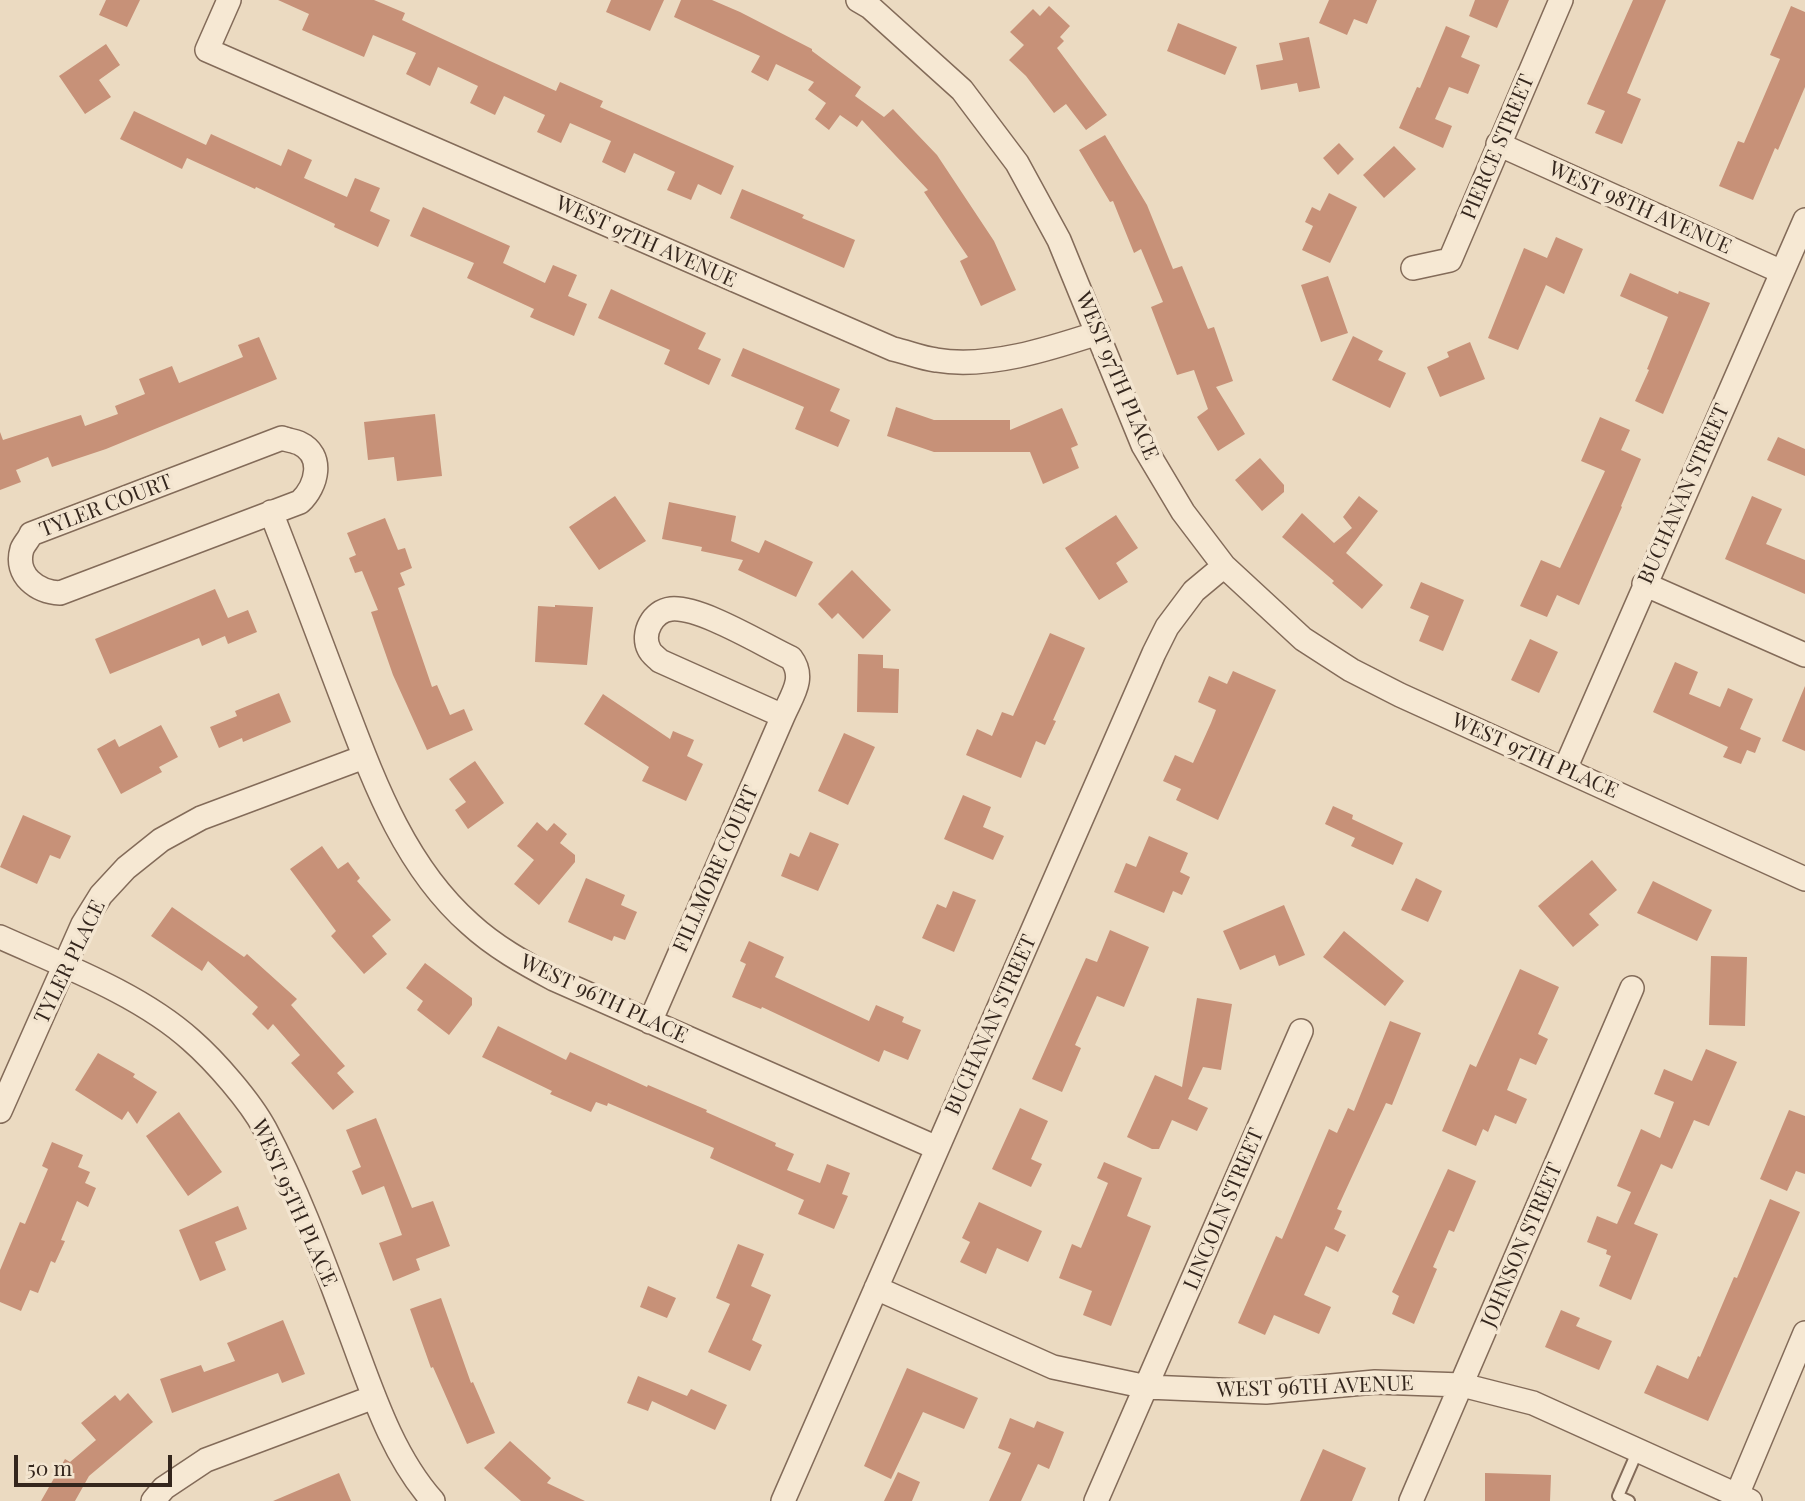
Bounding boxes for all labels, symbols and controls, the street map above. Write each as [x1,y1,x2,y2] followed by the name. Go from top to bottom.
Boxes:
[1456,71,1540,223] street label: PIERCE STREET
[1545,156,1735,260] street label: WEST 98TH AVENUE
[552,191,740,293] street label: WEST 97TH AVENUE
[1070,288,1164,464] street label: WEST 97TH PLACE
[1633,400,1735,588] street label: BUCHANAN STREET
[36,469,176,543] street label: TYLER COURT
[1448,708,1622,804] street label: WEST 97TH PLACE
[668,782,764,956] street label: FILLMORE COURT
[29,896,111,1028] street label: TYLER PLACE
[940,931,1042,1119] street label: BUCHANAN STREET
[516,949,692,1049] street label: WEST 96TH PLACE
[246,1116,342,1290] street label: WEST 95TH PLACE
[1179,1124,1269,1294] street label: LINCOLN STREET
[1476,1159,1568,1331] street label: JOHNSON STREET
[1216,1371,1414,1403] street label: WEST 96TH AVENUE
[18,1442,175,1486] scale bar
[27,1453,72,1481] text: 50 m

